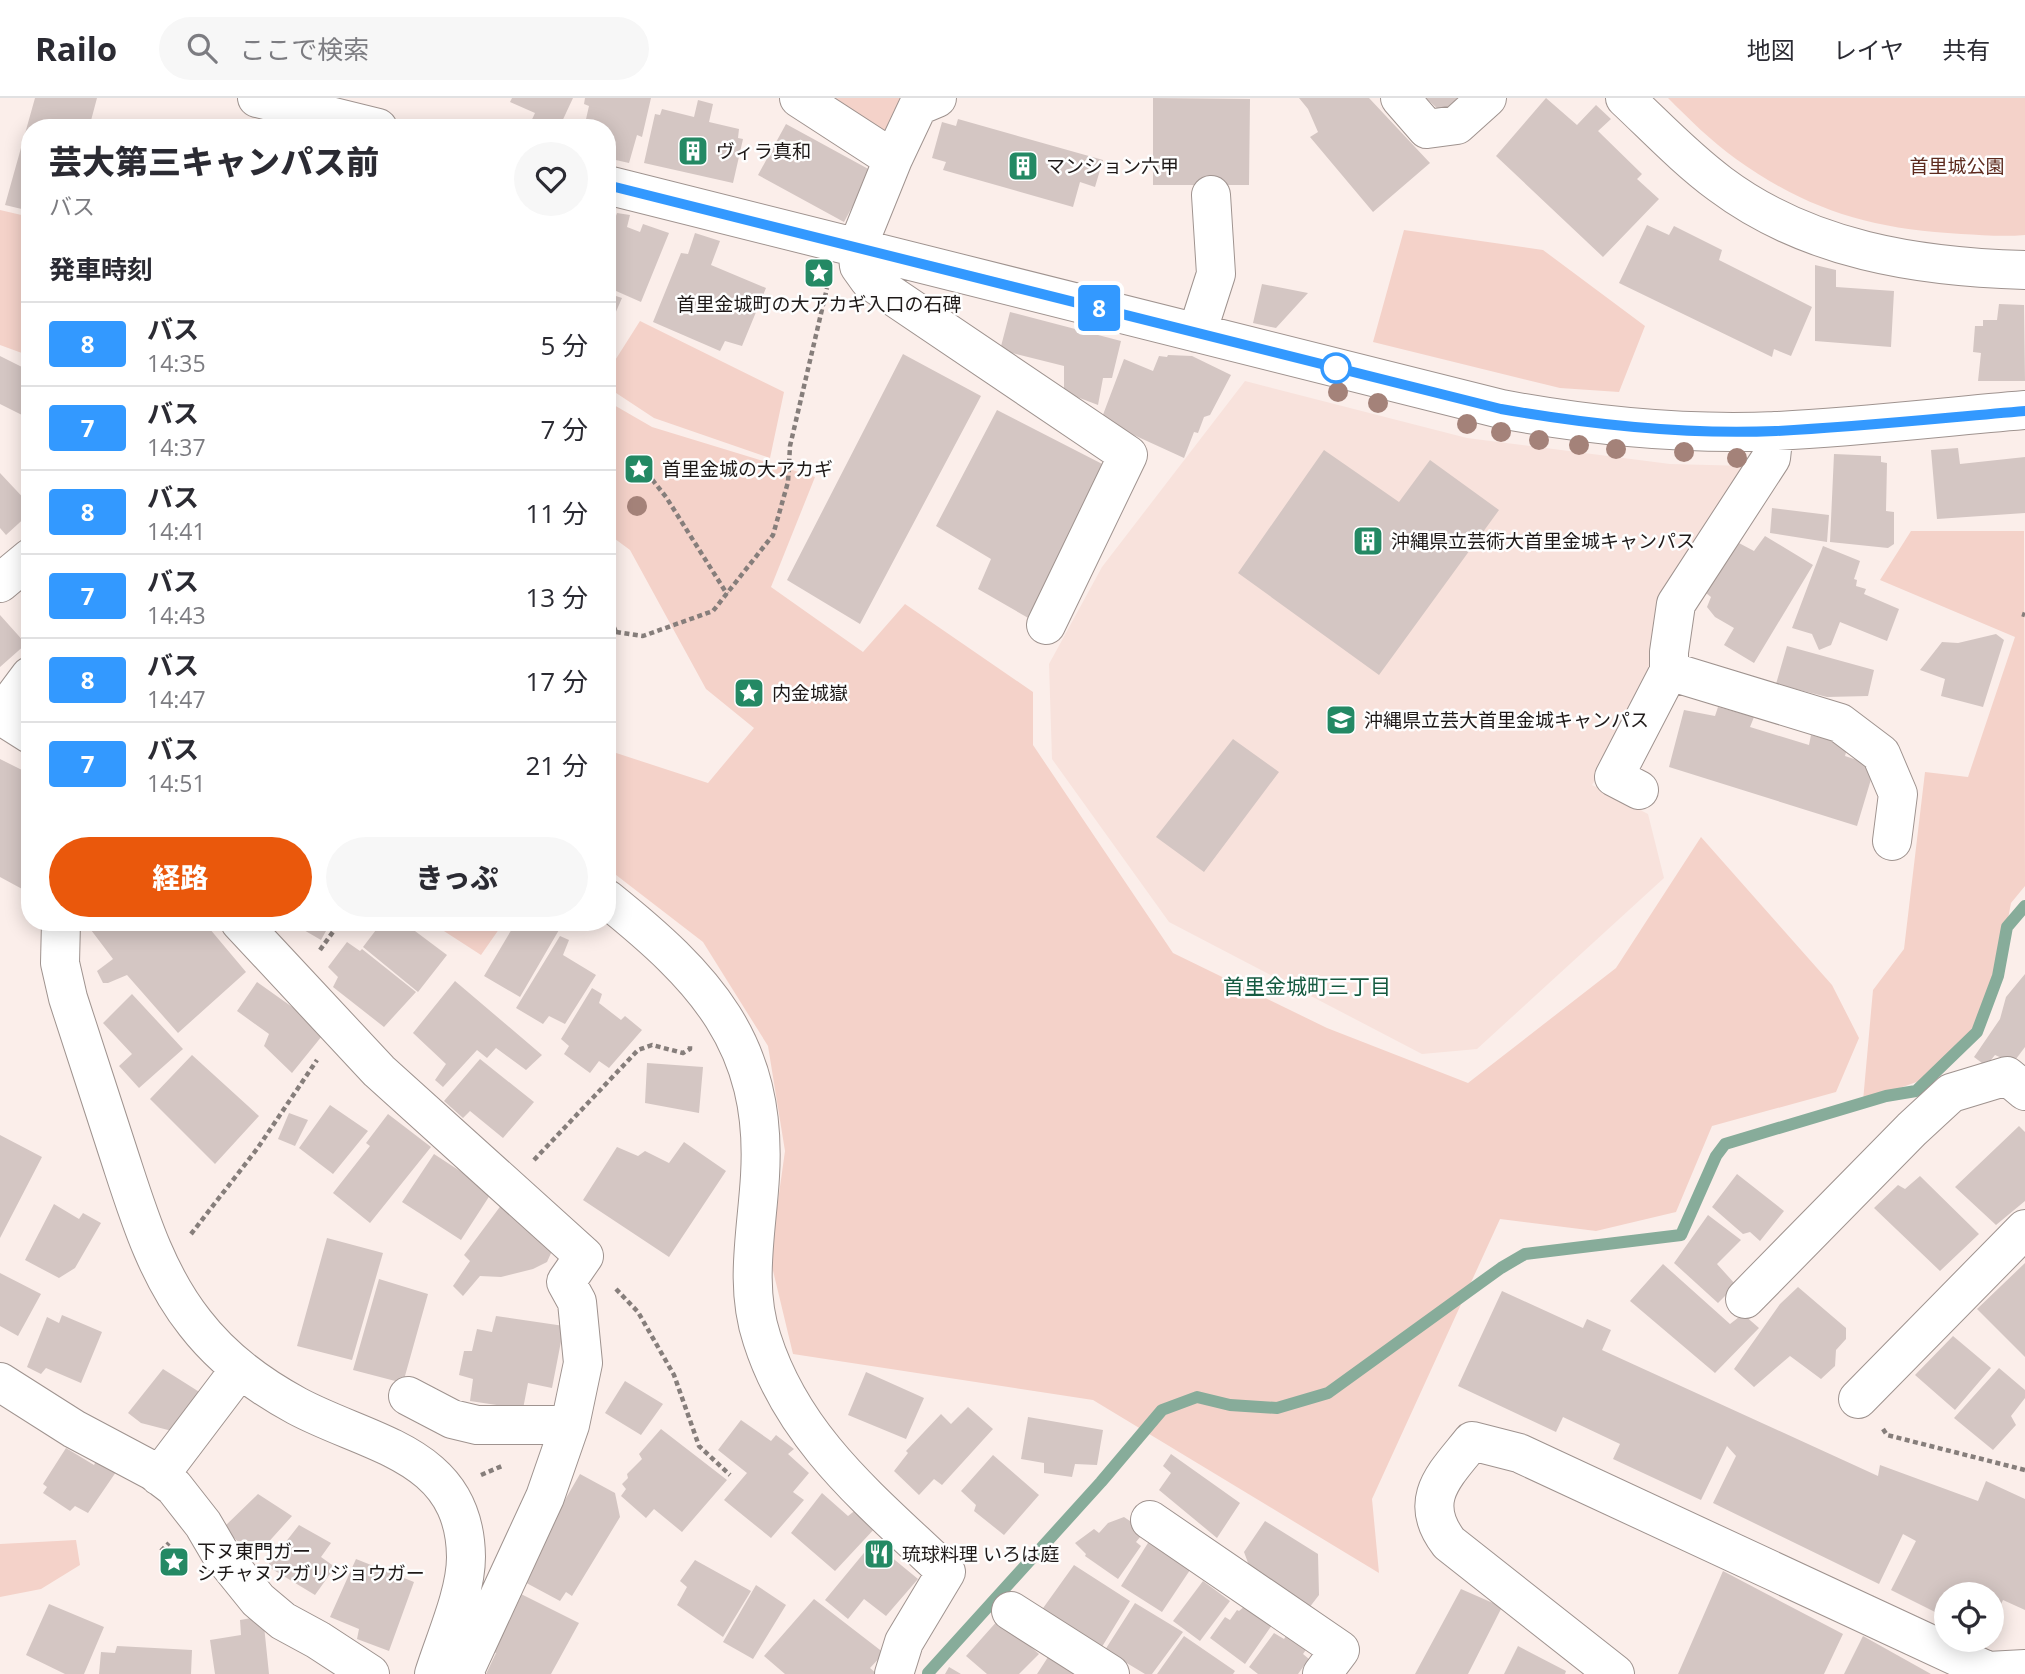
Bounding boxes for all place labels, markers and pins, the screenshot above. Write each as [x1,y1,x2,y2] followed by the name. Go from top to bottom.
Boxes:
[676,134,710,168] building icon: ヴィラ真和
[716,138,811,164] place label: ヴィラ真和
[1006,149,1040,183] building icon: マンション六甲
[1046,153,1179,179] place label: マンション六甲
[802,256,836,290] place icon: 首里金城町の大アカギ入口の石碑
[676,291,962,317] place label: 首里金城町の大アカギ入口の石碑
[1321,353,1351,383] unlabelled marker
[622,452,656,486] place icon: 首里金城の大アカギ
[662,456,833,482] place label: 首里金城の大アカギ
[1351,524,1385,558] building icon: 沖縄県立芸術大首里金城キャンパス
[1391,528,1695,554] place label: 沖縄県立芸術大首里金城キャンパス
[732,676,766,710] place icon: 内金城嶽
[772,680,848,706] place label: 内金城嶽
[1324,703,1358,737] school or university icon: 沖縄県立芸大首里金城キャンパス
[1364,707,1649,733] place label: 沖縄県立芸大首里金城キャンパス
[862,1537,896,1571] restaurant icon: 琉球料理 いろは庭
[197,1538,425,1586] place label: 下ヌ東門ガー シチャヌアガリジョウガー
[902,1541,1059,1567] place label: 琉球料理 いろは庭
[157,1545,191,1579] place icon: 下ヌ東門ガー シチャヌアガリジョウガー

